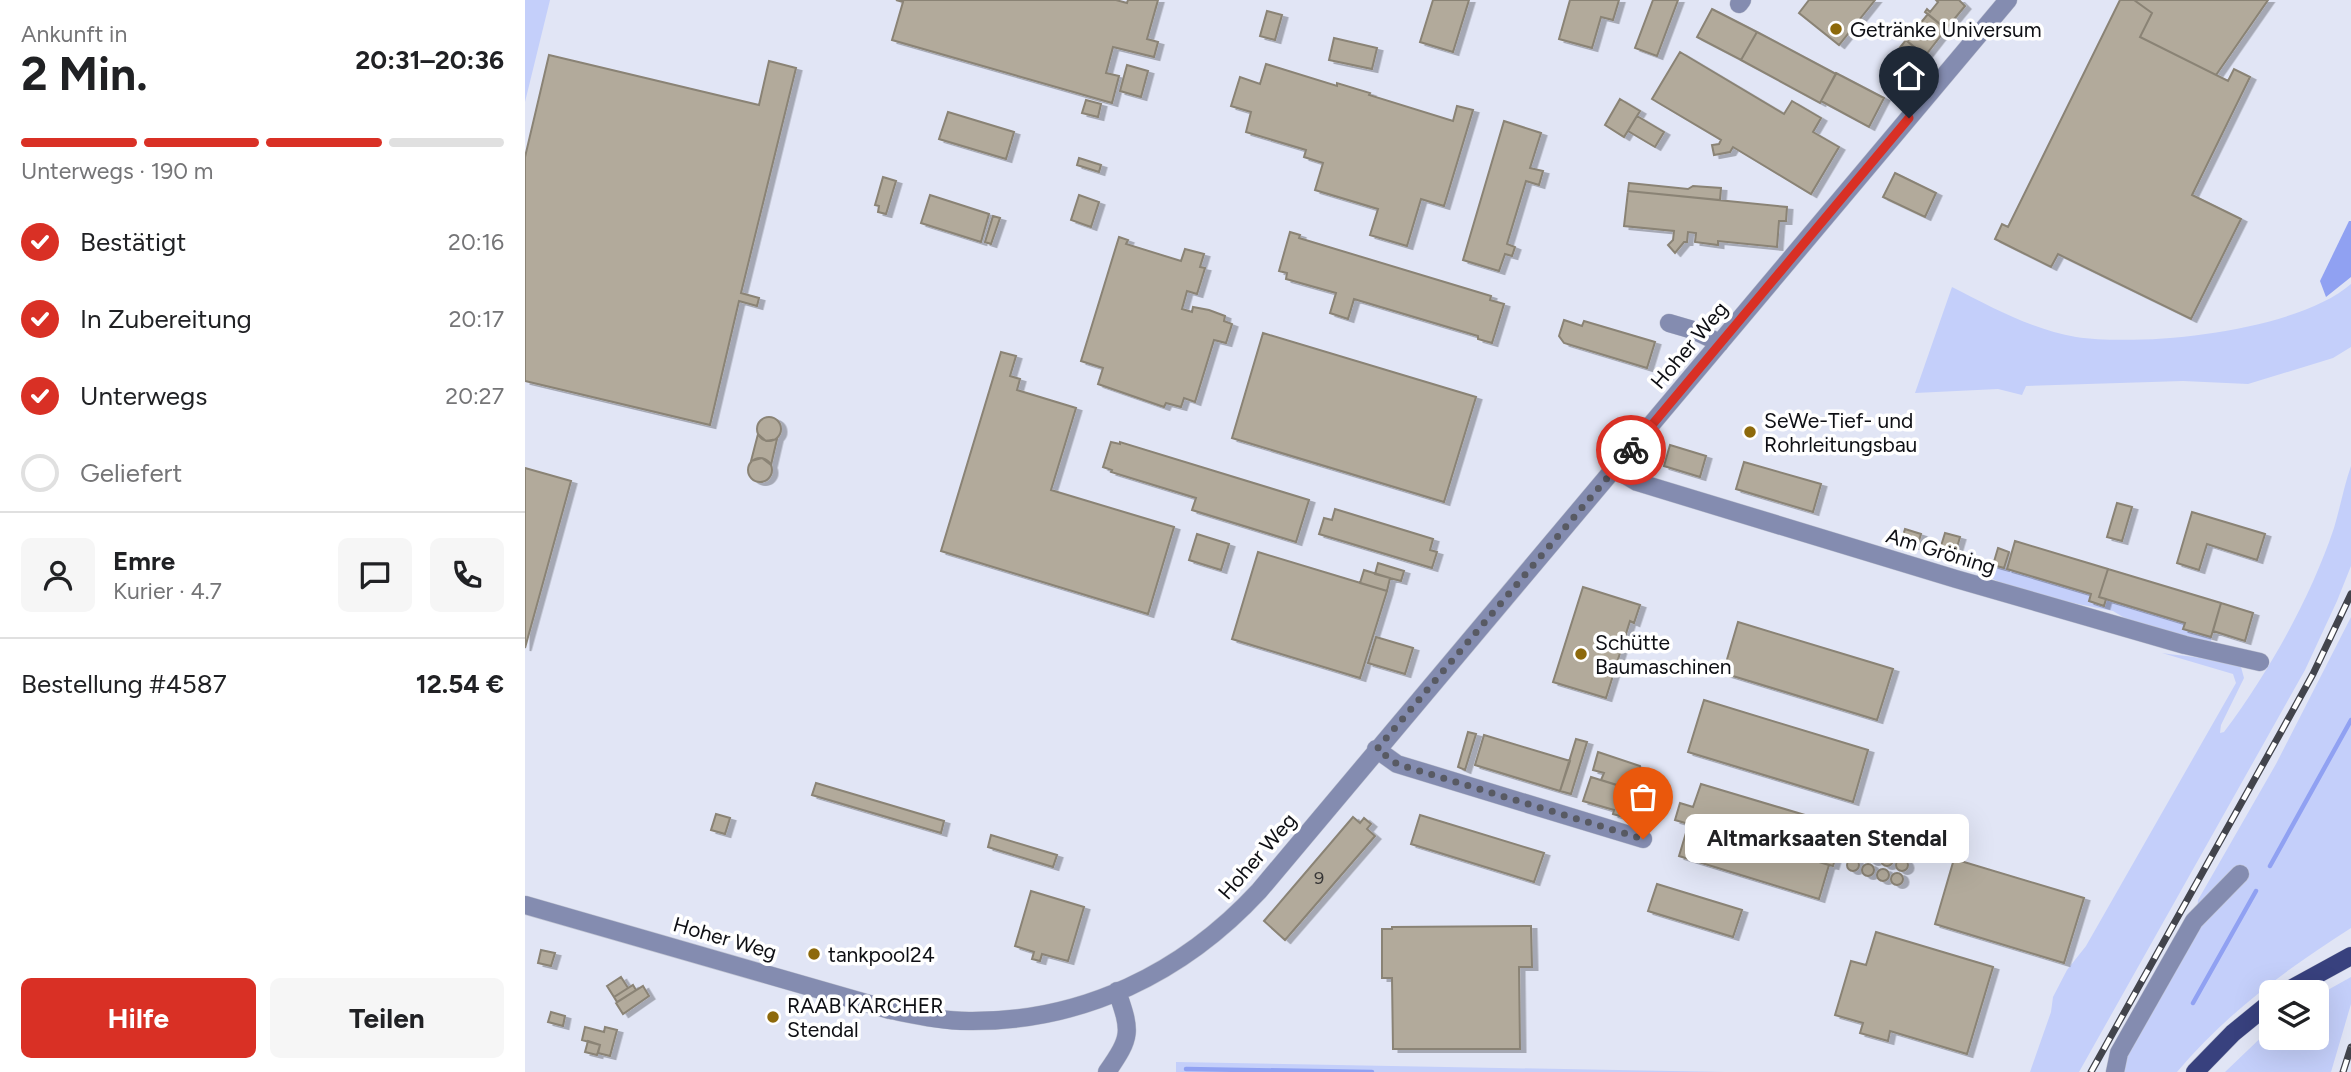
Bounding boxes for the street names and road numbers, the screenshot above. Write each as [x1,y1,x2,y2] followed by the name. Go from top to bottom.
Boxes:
[1645,296,1733,394] street label: Hoher Weg
[1883,523,1999,579] street label: Am Gröning
[1213,808,1301,904] street label: Hoher Weg
[670,911,780,965] street label: Hoher Weg

